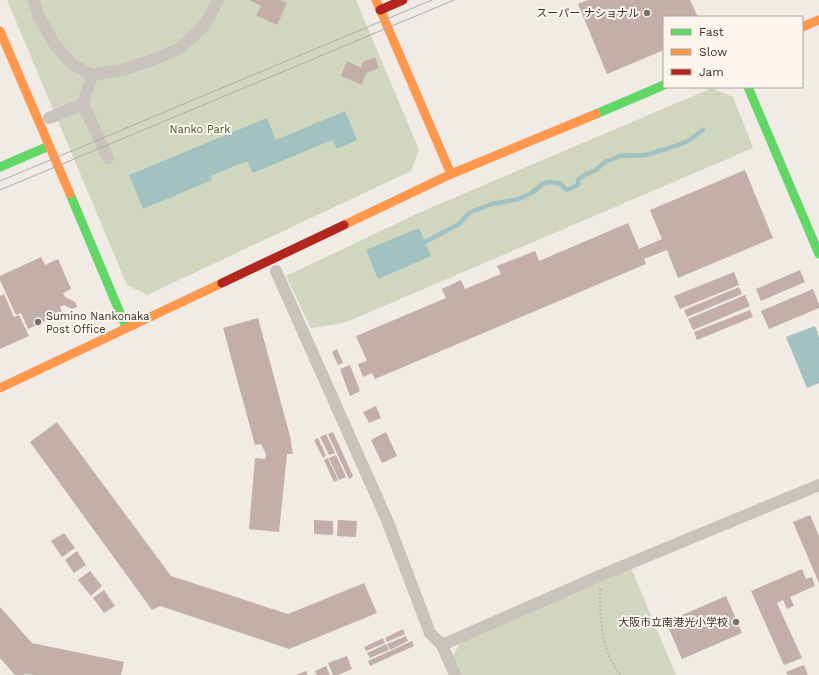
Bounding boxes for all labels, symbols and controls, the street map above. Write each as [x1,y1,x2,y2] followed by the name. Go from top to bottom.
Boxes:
[536,7,639,20] place label: スーパー ナショナル
[642,8,652,18] marker: スーパー ナショナル
[663,16,803,88] legend
[699,25,724,39] text: Fast
[699,45,727,59] text: Slow
[699,65,724,79] text: Jam
[169,123,231,136] park label: Nanko Park
[46,310,149,336] place label: Sumino Nankonaka Post Office
[33,317,43,327] marker: Sumino Nankonaka Post Office
[618,616,728,629] place label: 大阪市立南港光小学校
[731,617,741,627] marker: 大阪市立南港光小学校

